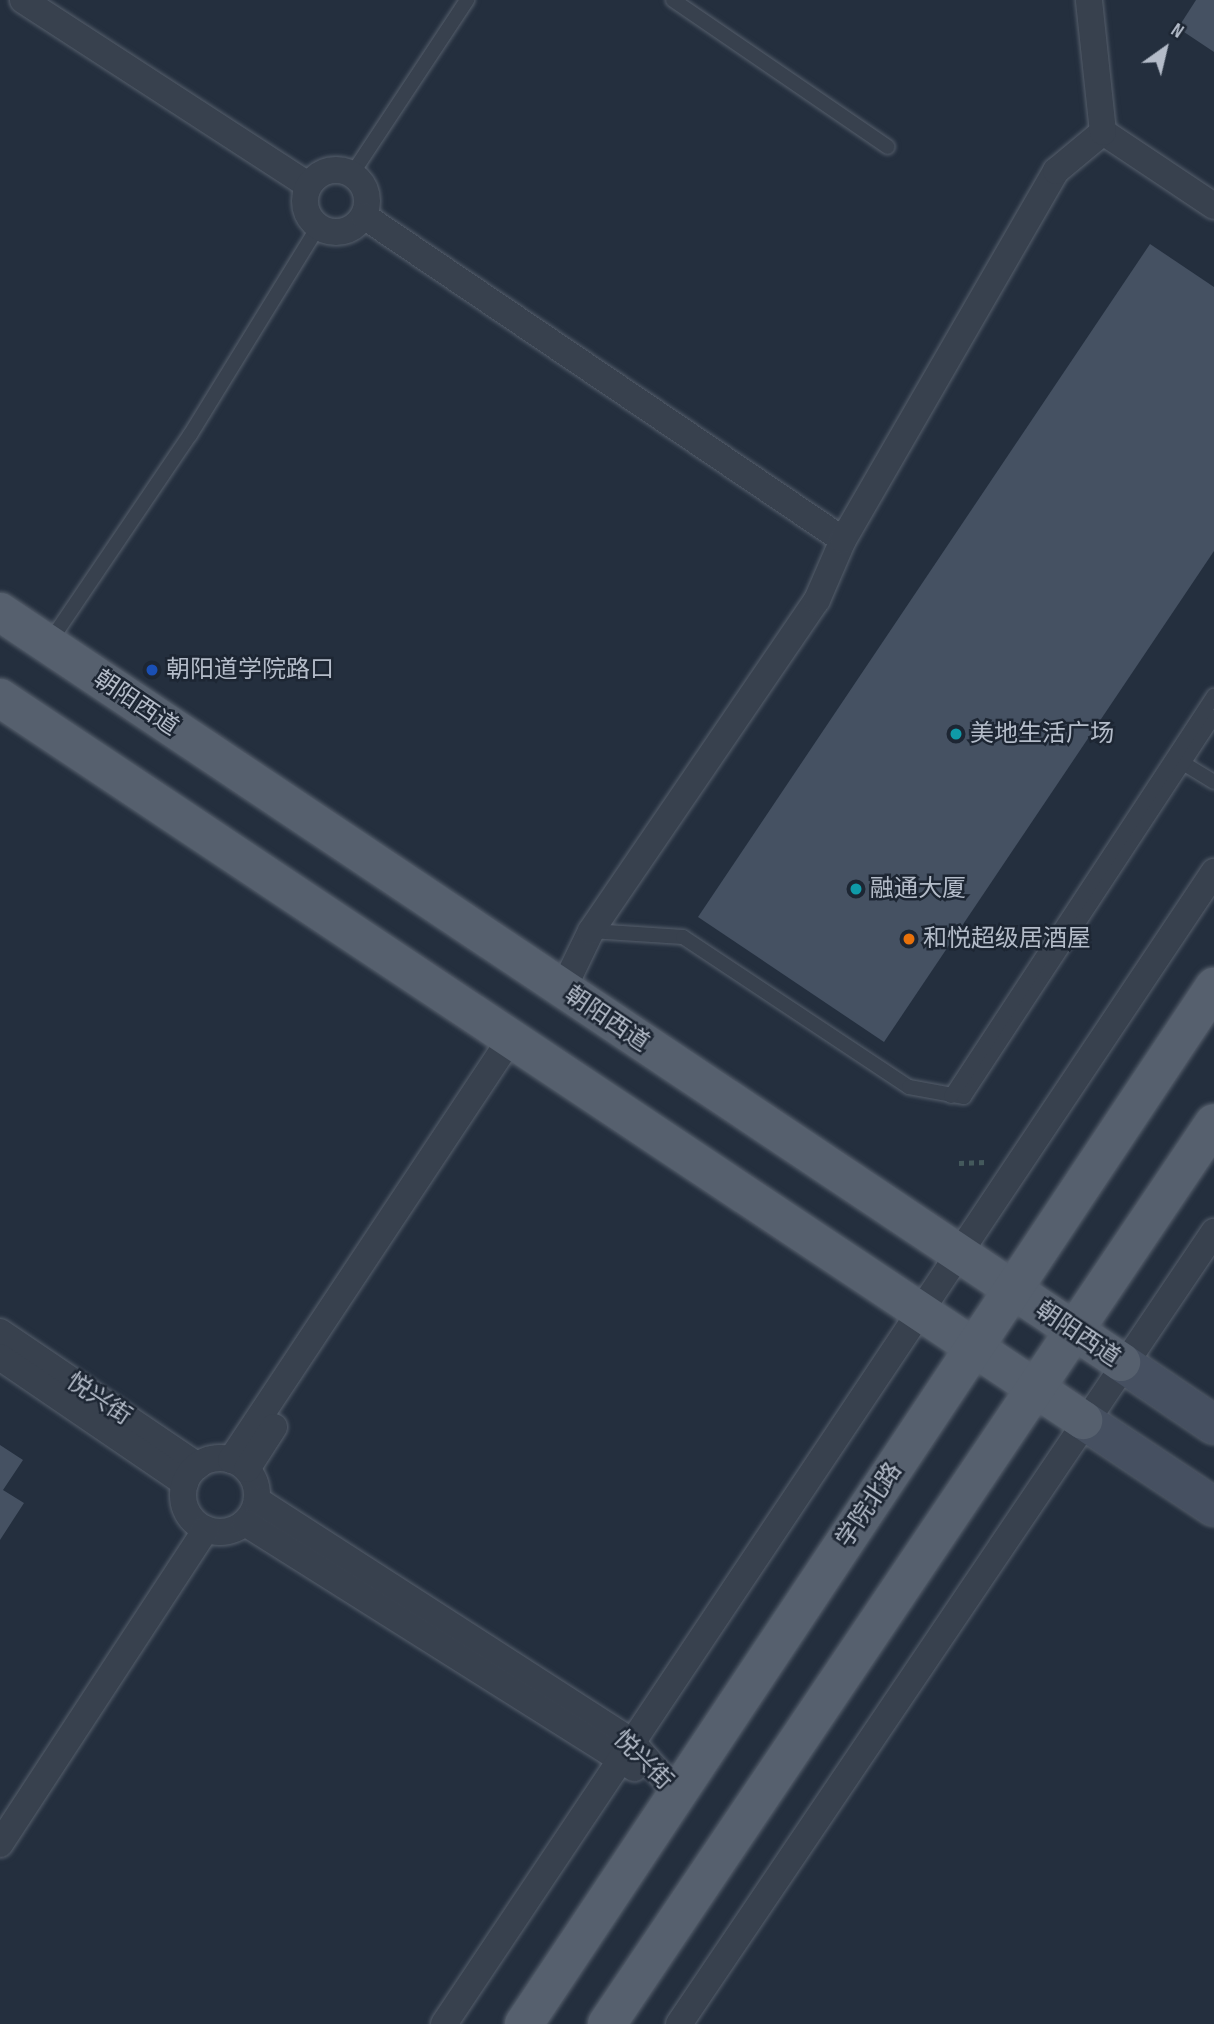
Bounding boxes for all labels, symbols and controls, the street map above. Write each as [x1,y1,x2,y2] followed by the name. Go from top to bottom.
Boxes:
[1130,14,1200,84] north arrow
[1166,19,1188,44] text: N
[166,656,334,684] place label: 朝阳道学院路口
[144,662,160,678] marker: 朝阳道学院路口
[88,664,184,742] street label: 朝阳西道
[970,720,1114,748] place label: 美地生活广场
[948,726,964,742] marker: 美地生活广场
[870,875,966,903] place label: 融通大厦
[848,881,864,897] marker: 融通大厦
[923,925,1091,953] place label: 和悦超级居酒屋
[901,931,917,947] marker: 和悦超级居酒屋
[559,980,655,1058] street label: 朝阳西道
[1030,1295,1126,1373] street label: 朝阳西道
[61,1367,137,1431] street label: 悦兴街
[830,1457,908,1553] street label: 学院北路
[607,1724,679,1796] street label: 悦兴街

